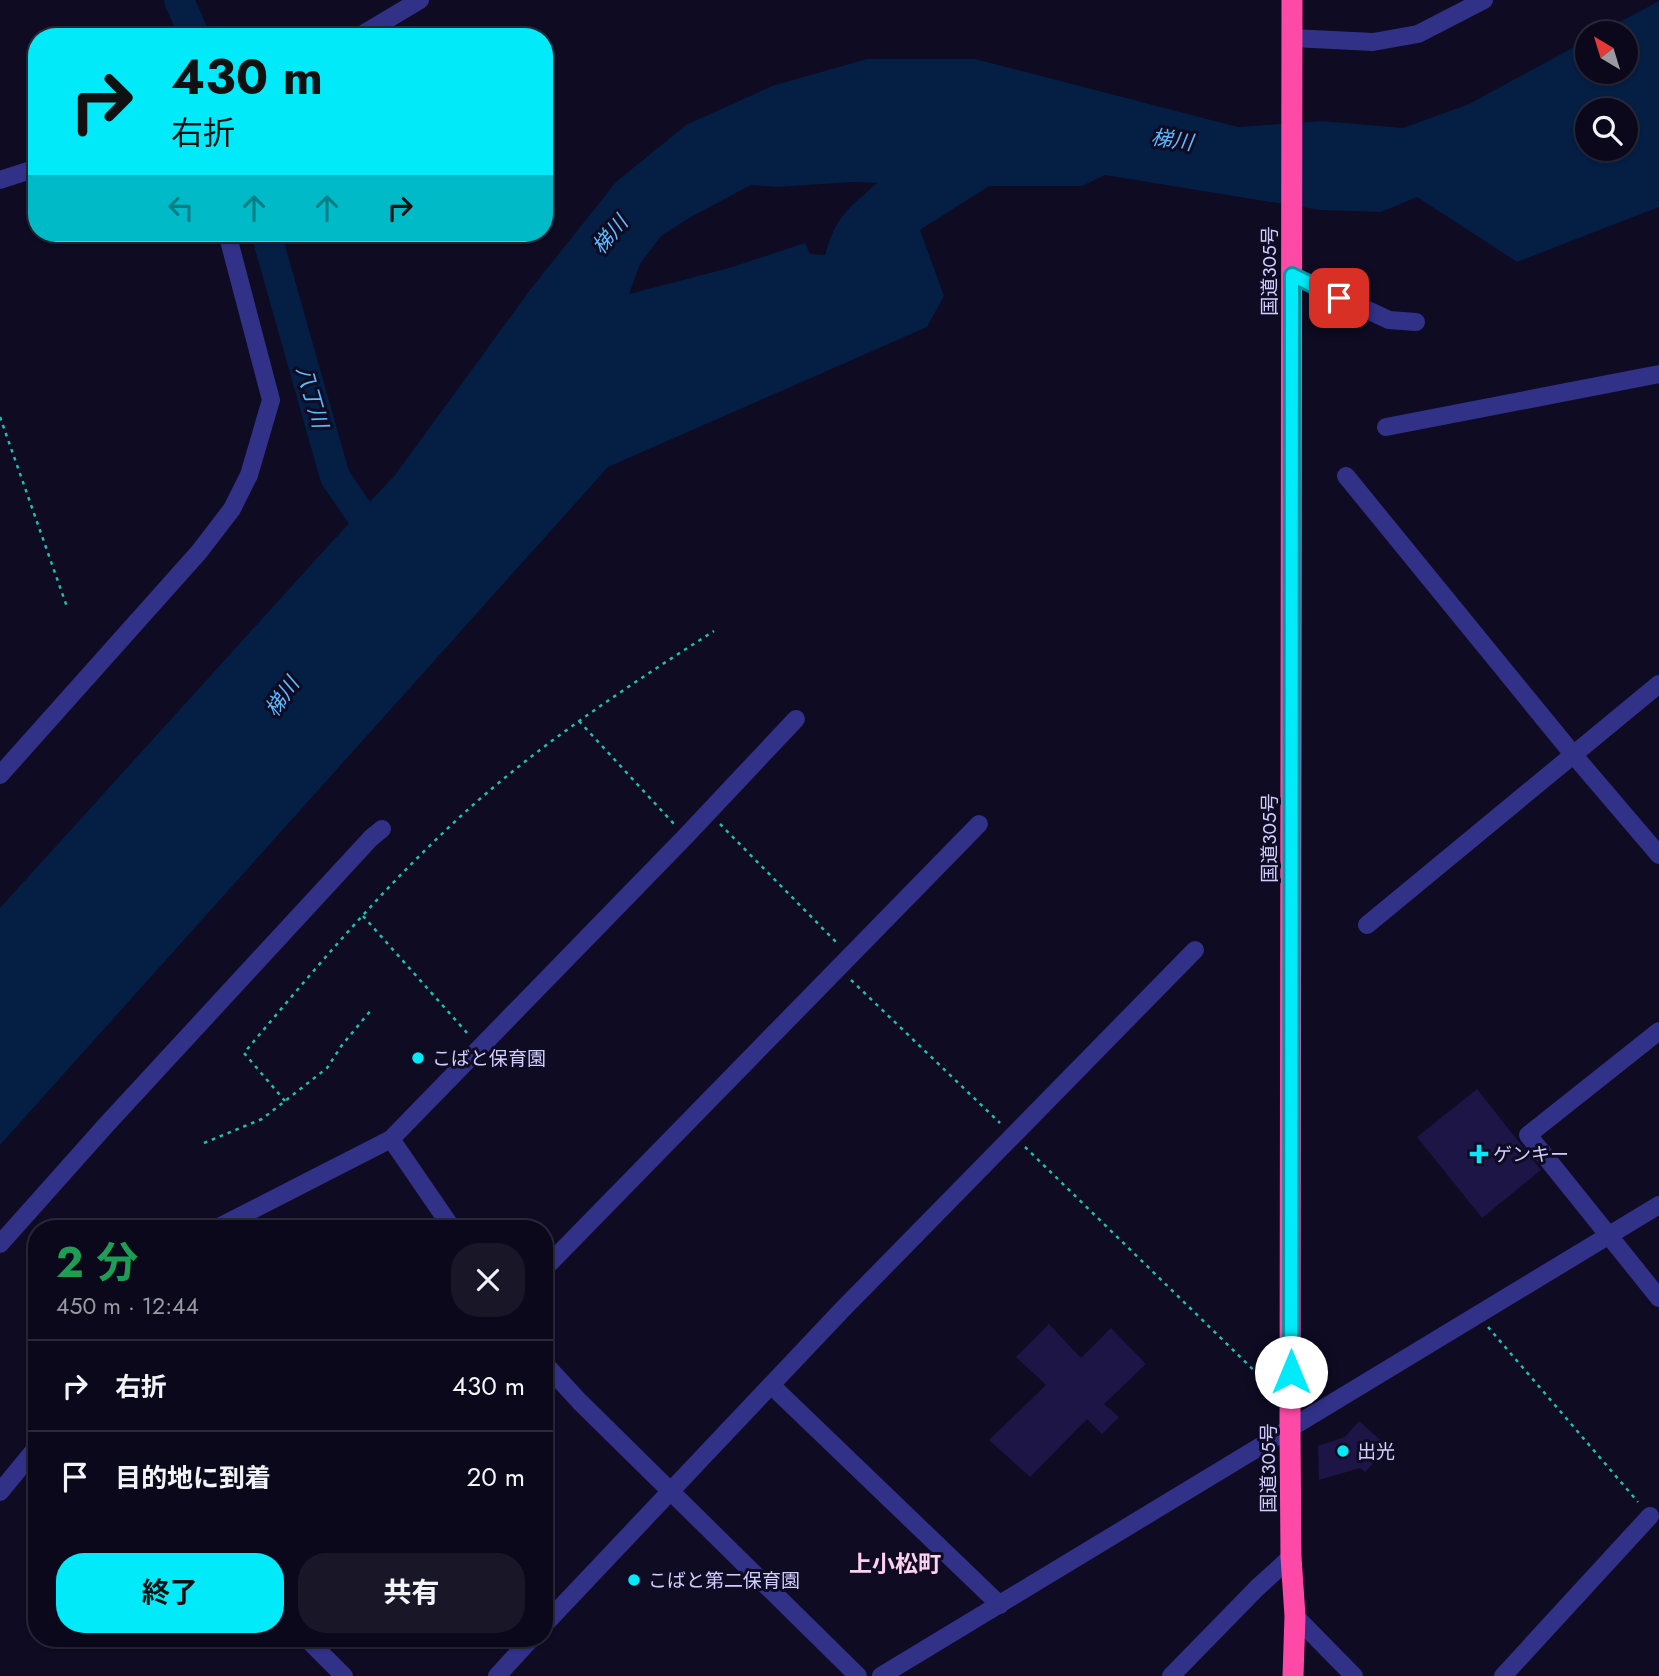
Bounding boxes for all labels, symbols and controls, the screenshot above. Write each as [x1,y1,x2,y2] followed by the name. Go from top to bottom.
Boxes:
[1575,21,1638,84] north arrow
[1575,21,1638,161] map controls
[171,42,323,112] text: 430 m
[56,56,147,147] icon: right
[1575,98,1638,161] button: search
[171,110,235,156] text: 右折
[1149,122,1197,158] water label: 梯川
[162,189,200,227] icon: left
[235,189,273,227] icon: ahead
[308,189,346,227] icon: ahead
[381,189,419,227] icon: right
[585,208,636,261] water label: 梯川
[1256,226,1283,316] street label: 国道305号
[1309,268,1369,328] pin
[1320,279,1358,317] icon: arrive
[289,363,336,433] water label: 八丁川
[258,670,307,723] water label: 梯川
[1256,793,1283,883] street label: 国道305号
[432,1045,546,1072] place label: こばと保育園
[410,1050,426,1066] marker: こばと保育園
[1493,1141,1569,1168] place label: ゲンキー
[1471,1146,1487,1162] marker: ゲンキー
[56,1232,138,1293] text: 2 分
[451,1243,525,1317] button: close
[56,1289,199,1323] text: 450 m · 12:44
[1254,1335,1328,1409] position arrow
[56,1367,94,1405] icon: right
[452,1367,525,1405] text: 430 m
[115,1368,167,1406] text: 右折
[1255,1423,1282,1513] street label: 国道305号
[1357,1438,1395,1465] place label: 出光
[1335,1443,1351,1459] marker: 出光
[56,1458,94,1496] icon: arrive
[467,1458,525,1496] text: 20 m
[115,1459,271,1497] text: 目的地に到着
[849,1547,941,1581] district label: 上小松町
[56,1553,284,1633] button: 終了
[298,1553,525,1633] button: 共有
[648,1567,800,1594] place label: こばと第二保育園
[626,1572,642,1588] marker: こばと第二保育園

